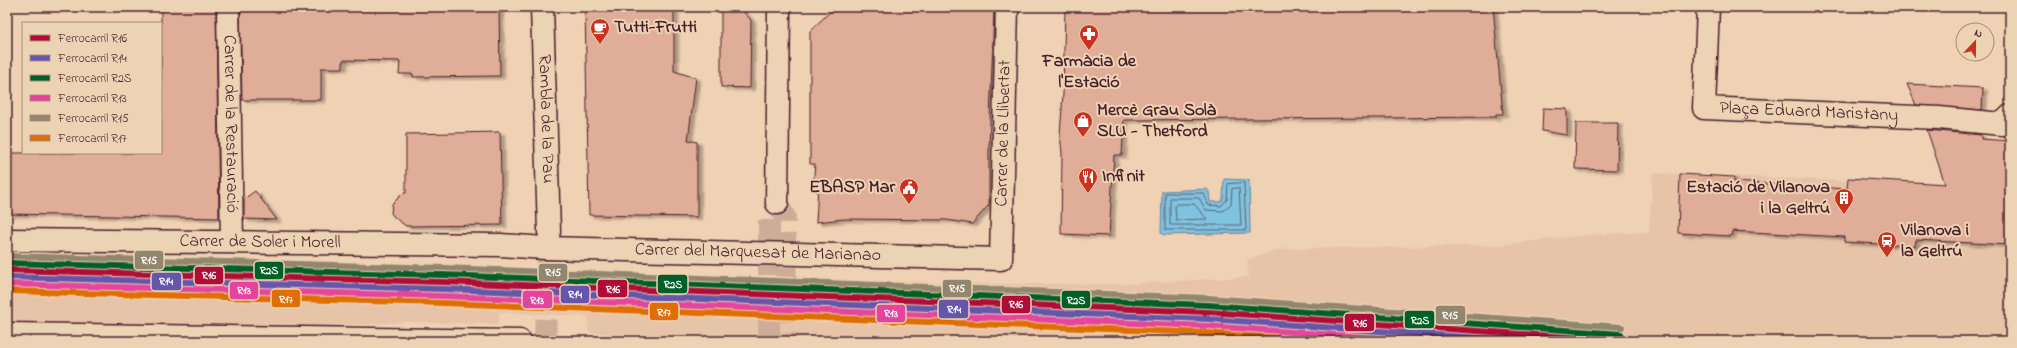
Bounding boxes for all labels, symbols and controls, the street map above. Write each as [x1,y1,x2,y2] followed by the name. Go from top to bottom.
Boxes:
[614,15,697,41] place label: Tutti-Frutti
[589,17,611,45] cafe icon: Tutti-Frutti
[22,22,162,154] legend
[1955,22,1995,62] north arrow
[1078,23,1100,51] pharmacy icon: Farmàcia de l'Estació
[1972,25,1985,42] text: N
[57,30,128,48] text: Ferrocarril R16
[215,35,245,213] street label: Carrer de la Restauració
[1041,49,1137,96] place label: Farmàcia de l'Estació
[57,50,127,68] text: Ferrocarril R14
[530,54,560,184] street label: Rambla de la Pau
[989,60,1019,207] street label: Carrer de la Llibertat
[57,70,132,88] text: Ferrocarril R2S
[57,90,127,108] text: Ferrocarril R13
[1719,96,1899,129] street label: Plaça Eduard Maristany
[1097,98,1217,145] place label: Mercè Grau Solà SLU - Thetford
[57,110,129,128] text: Ferrocarril R15
[1072,110,1094,138] shop icon: Mercè Grau Solà SLU - Thetford
[57,130,127,148] text: Ferrocarril R17
[1102,164,1146,190] place label: Infinit
[1077,166,1099,194] restaurant icon: Infinit
[809,175,895,201] place label: EBASP Mar
[1686,175,1830,222] place label: Estació de Vilanova i la Geltrú
[898,177,920,205] public building icon: EBASP Mar
[1833,187,1855,215] building icon: Estació de Vilanova i la Geltrú
[1900,218,1969,265] place label: Vilanova i la Geltrú
[179,229,341,256] street label: Carrer de Soler i Morell
[1876,230,1898,258] station icon: Vilanova i la Geltrú
[634,237,881,269] street label: Carrer del Marquesat de Marianao
[134,250,164,270] line badge: R15
[140,253,158,269] text: R15
[254,261,284,280] line badge: R2S
[259,263,278,279] text: R2S
[538,263,568,282] line badge: R15
[544,265,562,281] text: R15
[194,266,224,285] line badge: R16
[201,268,216,284] text: R16
[151,272,182,291] line badge: R14
[158,274,174,290] text: R14
[657,274,688,294] line badge: R2S
[663,277,682,293] text: R2S
[597,279,628,298] line badge: R16
[942,279,972,298] line badge: R15
[229,281,259,300] line badge: R13
[948,281,966,297] text: R15
[605,282,620,298] text: R16
[236,283,252,299] text: R13
[560,285,590,304] line badge: R14
[567,287,583,303] text: R14
[271,289,301,308] line badge: R17
[522,290,553,309] line badge: R13
[1061,290,1091,309] line badge: R2S
[278,292,294,308] text: R17
[529,293,545,309] text: R13
[1066,293,1085,309] text: R2S
[1001,295,1031,314] line badge: R16
[1008,297,1023,313] text: R16
[938,299,969,319] line badge: R14
[649,302,679,321] line badge: R17
[946,302,962,318] text: R14
[876,304,906,323] line badge: R13
[656,305,672,321] text: R17
[1435,305,1466,325] line badge: R15
[883,306,899,322] text: R13
[1441,308,1459,324] text: R15
[1404,310,1435,329] line badge: R2S
[1344,313,1375,332] line badge: R16
[1410,313,1429,329] text: R2S
[1352,316,1367,332] text: R16

